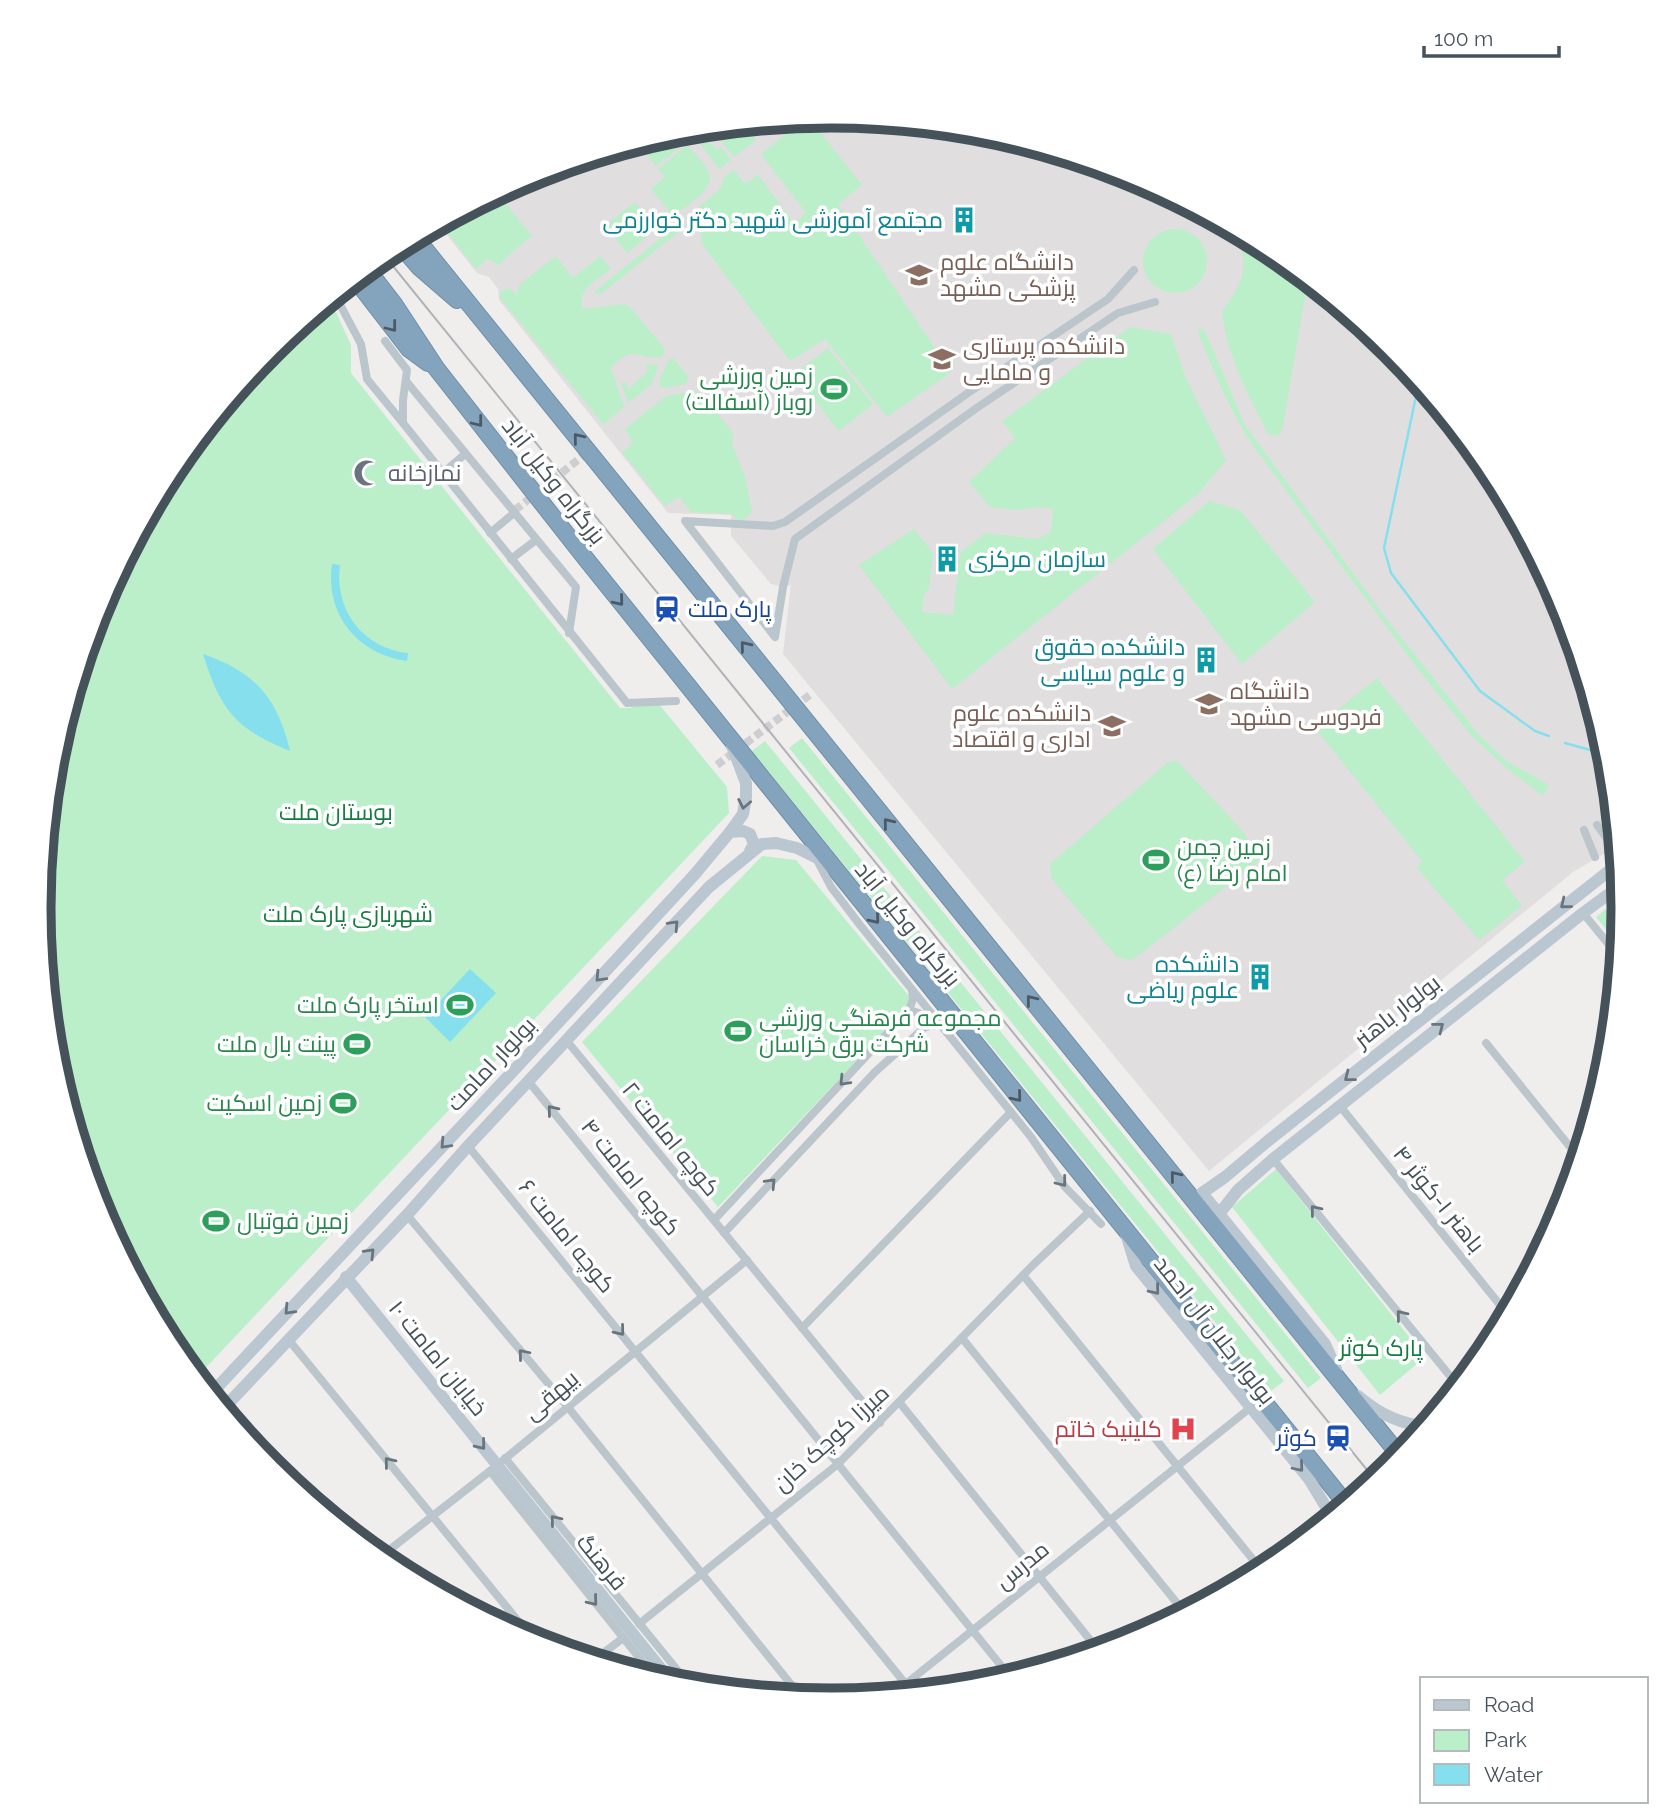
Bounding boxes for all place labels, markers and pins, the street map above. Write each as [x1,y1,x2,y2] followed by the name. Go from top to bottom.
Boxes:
[949,205,979,235] building icon: مجتمع آموزشی شهید دکتر خوارزمی
[603,206,943,236] place label: مجتمع آموزشی شهید دکتر خوارزمی
[940,248,1075,303] place label: دانشگاه علوم پزشکی مشهد
[904,260,934,290] school or university icon: دانشگاه علوم پزشکی مشهد
[963,332,1125,386] place label: دانشکده پرستاری و مامایی
[927,344,957,374] school or university icon: دانشکده پرستاری و مامایی
[685,362,813,415] place label: زمین ورزشی روباز (آسفالت)
[819,374,849,404] sports icon: زمین ورزشی روباز (آسفالت)
[352,458,382,488] mosque icon: نمازخانه
[388,459,462,486] place label: نمازخانه
[932,544,962,574] building icon: سازمان مرکزی
[968,545,1106,573] place label: سازمان مرکزی
[652,594,682,624] station icon: پارک ملت
[688,595,772,624] place label: پارک ملت
[1034,633,1185,689] place label: دانشکده حقوق و علوم سیاسی
[1191,645,1221,675] building icon: دانشکده حقوق و علوم سیاسی
[1230,677,1382,731] place label: دانشگاه فردوسی مشهد
[1194,689,1224,719] school or university icon: دانشگاه فردوسی مشهد
[952,699,1091,753] place label: دانشکده علوم اداری و اقتصاد
[1097,711,1127,741] school or university icon: دانشکده علوم اداری و اقتصاد
[1177,833,1288,889] place label: زمین چمن امام رضا (ع)
[1141,845,1171,875] sports icon: زمین چمن امام رضا (ع)
[1127,950,1239,1006] place label: دانشکده علوم ریاضی
[1245,962,1275,992] building icon: دانشکده علوم ریاضی
[445,990,475,1020] sports icon: استخر پارک ملت
[297,991,439,1020] place label: استخر پارک ملت
[759,1004,1002,1058] place label: مجموعه فرهنگی ورزشی شرکت برق خراسان
[723,1016,753,1046] sports icon: مجموعه فرهنگی ورزشی شرکت برق خراسان
[342,1029,372,1059] sports icon: پینت بال ملت
[217,1030,336,1059] place label: پینت بال ملت
[328,1088,358,1118] sports icon: زمین اسکیت
[207,1089,322,1117] place label: زمین اسکیت
[201,1206,231,1236] sports icon: زمین فوتبال
[237,1207,349,1235] place label: زمین فوتبال
[1168,1414,1198,1444] hospital icon: کلینیک خاتم
[1055,1415,1162,1445] place label: کلینیک خاتم
[1323,1423,1353,1453] station icon: کوثر
[1274,1424,1317,1451] place label: کوثر

